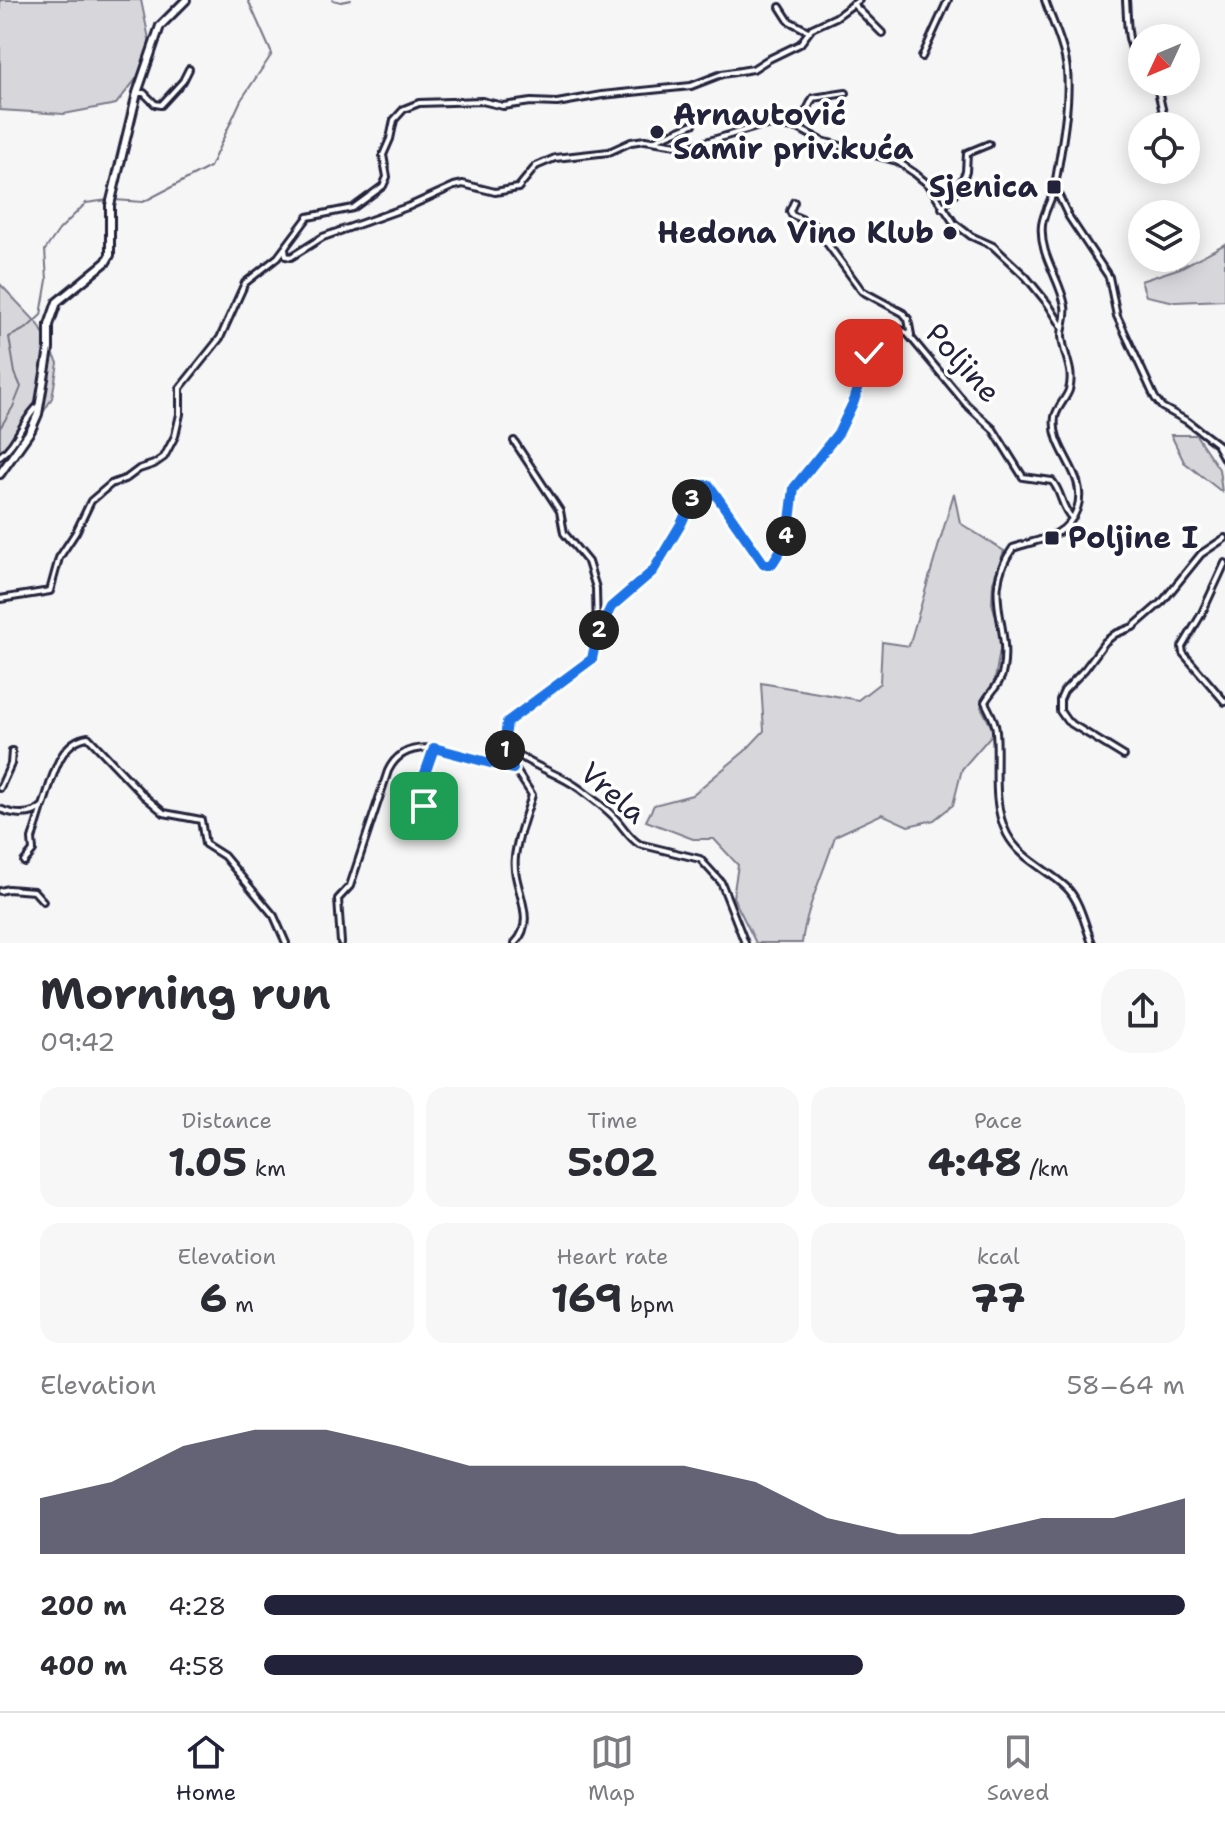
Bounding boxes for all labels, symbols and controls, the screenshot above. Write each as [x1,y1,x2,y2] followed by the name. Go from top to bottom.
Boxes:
[1128,24,1200,96] north arrow
[1128,24,1200,272] map controls
[673,94,914,169] place label: Arnautović Samir priv.kuća
[1128,112,1200,184] button: locate
[648,123,666,141] marker: Arnautović Samir priv.kuća
[929,166,1039,207] place label: Sjenica
[1045,178,1063,196] marker: Sjenica
[1128,200,1200,272] button: layers
[657,212,934,253] place label: Hedona Vino Klub
[941,224,959,242] marker: Hedona Vino Klub
[917,314,1010,411] street label: Poljine
[835,319,903,387] pin
[847,331,891,375] icon: check
[672,479,712,519] pin: 3
[684,484,700,513] text: 3
[766,516,806,556] pin: 4
[1068,517,1198,558] place label: Poljine I
[778,521,794,550] text: 4
[1043,529,1061,547] marker: Poljine I
[579,610,619,650] pin: 2
[591,615,607,644] text: 2
[485,730,525,770] pin: 1
[500,735,510,764] text: 1
[571,752,656,833] street label: Vrela
[390,772,458,840] pin
[402,784,446,828] icon: arrive
[40,964,331,1023] text: Morning run
[1101,969,1185,1053] button: share
[40,1024,115,1059] text: 09:42
[182,1106,272,1135] text: Distance
[587,1106,638,1135] text: Time
[974,1106,1022,1135] text: Pace
[168,1135,247,1189] text: 1.05
[567,1135,658,1189] text: 5:02
[928,1135,1022,1189] text: 4:48
[247,1154,286,1183] text: km
[1022,1154,1069,1183] text: /km
[178,1242,276,1271] text: Elevation
[556,1242,669,1271] text: Heart rate
[977,1242,1020,1271] text: kcal
[200,1271,228,1325] text: 6
[551,1271,622,1325] text: 169
[971,1271,1026,1325] text: 77
[228,1290,254,1319] text: m
[622,1290,674,1319] text: bpm
[40,1367,156,1402] text: Elevation
[1067,1367,1185,1402] text: 58–64 m
[40,1588,127,1623] text: 200 m
[168,1588,227,1623] text: 4:28
[40,1648,127,1683] text: 400 m
[168,1648,225,1683] text: 4:58
[176,1730,236,1807] tab: Home
[588,1730,635,1807] tab: Map
[987,1730,1049,1807] tab: Saved

